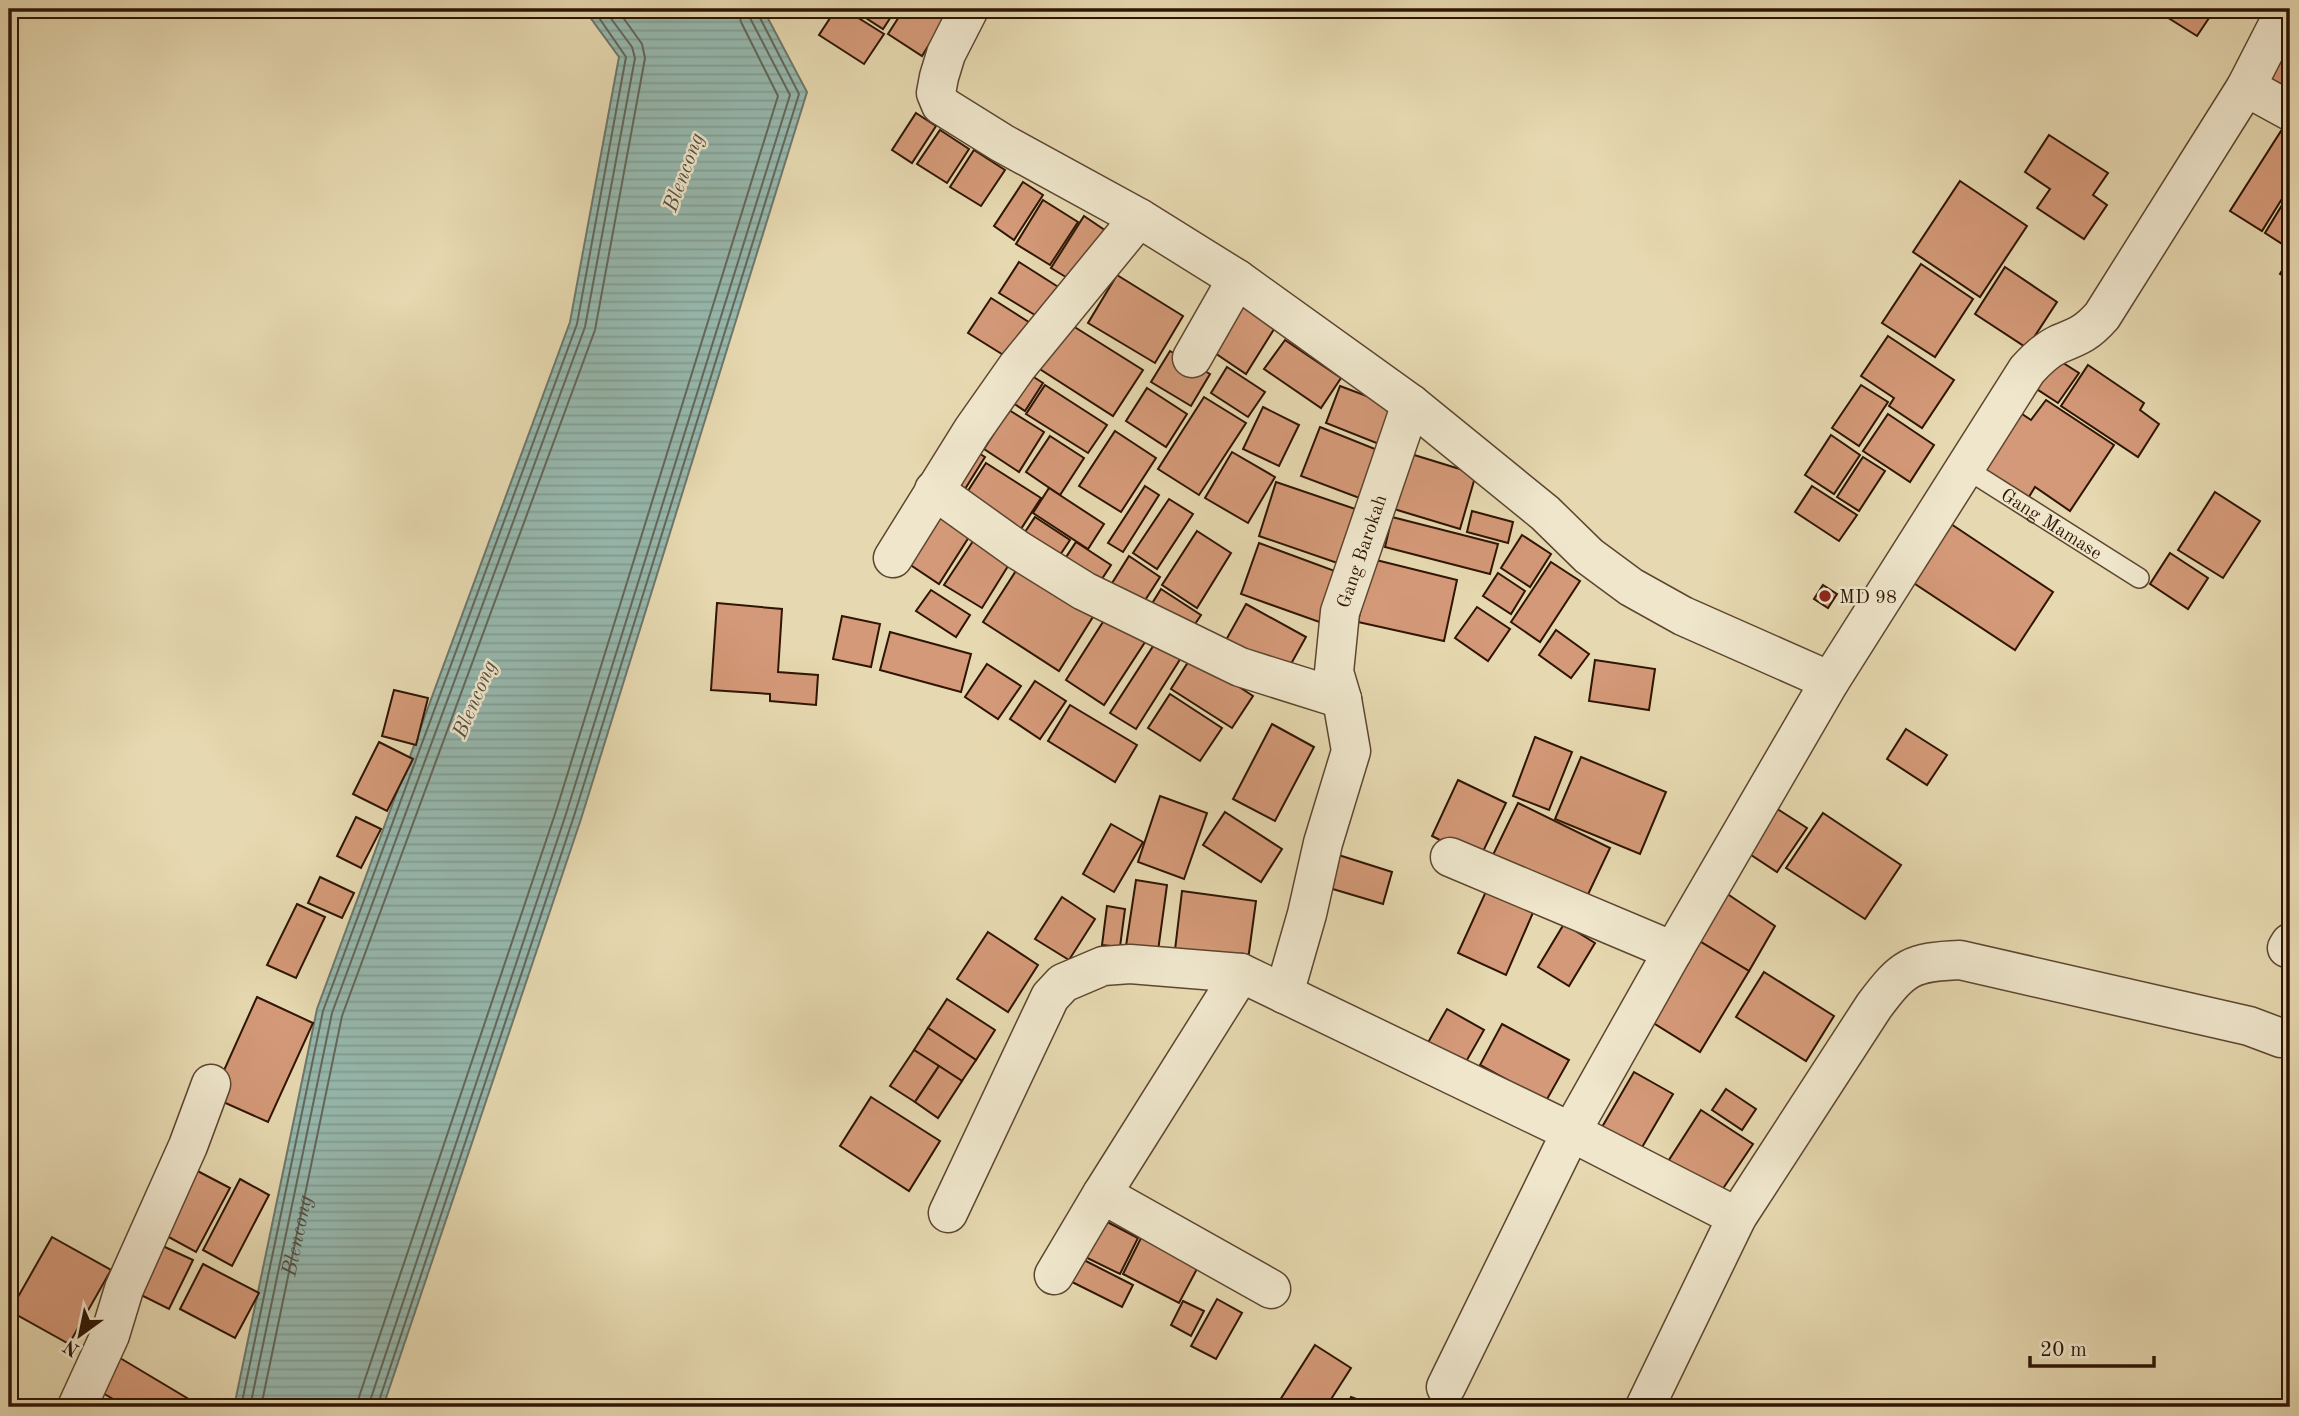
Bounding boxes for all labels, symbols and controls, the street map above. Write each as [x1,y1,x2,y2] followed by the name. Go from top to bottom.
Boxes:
[660,130,708,216] water label: Blencong
[1997,486,2105,564] street label: Gang Mamase
[1335,493,1391,611] street label: Gang Barokah
[1817,588,1833,604] marker: MD 98
[1839,589,1897,608] place label: MD 98
[449,658,501,742] water label: Blencong
[279,1194,317,1279] water label: Blencong
[46,1300,116,1370] north arrow
[2030,1325,2154,1369] scale bar
[60,1335,83,1359] text: N
[2040,1340,2087,1361] text: 20 m

